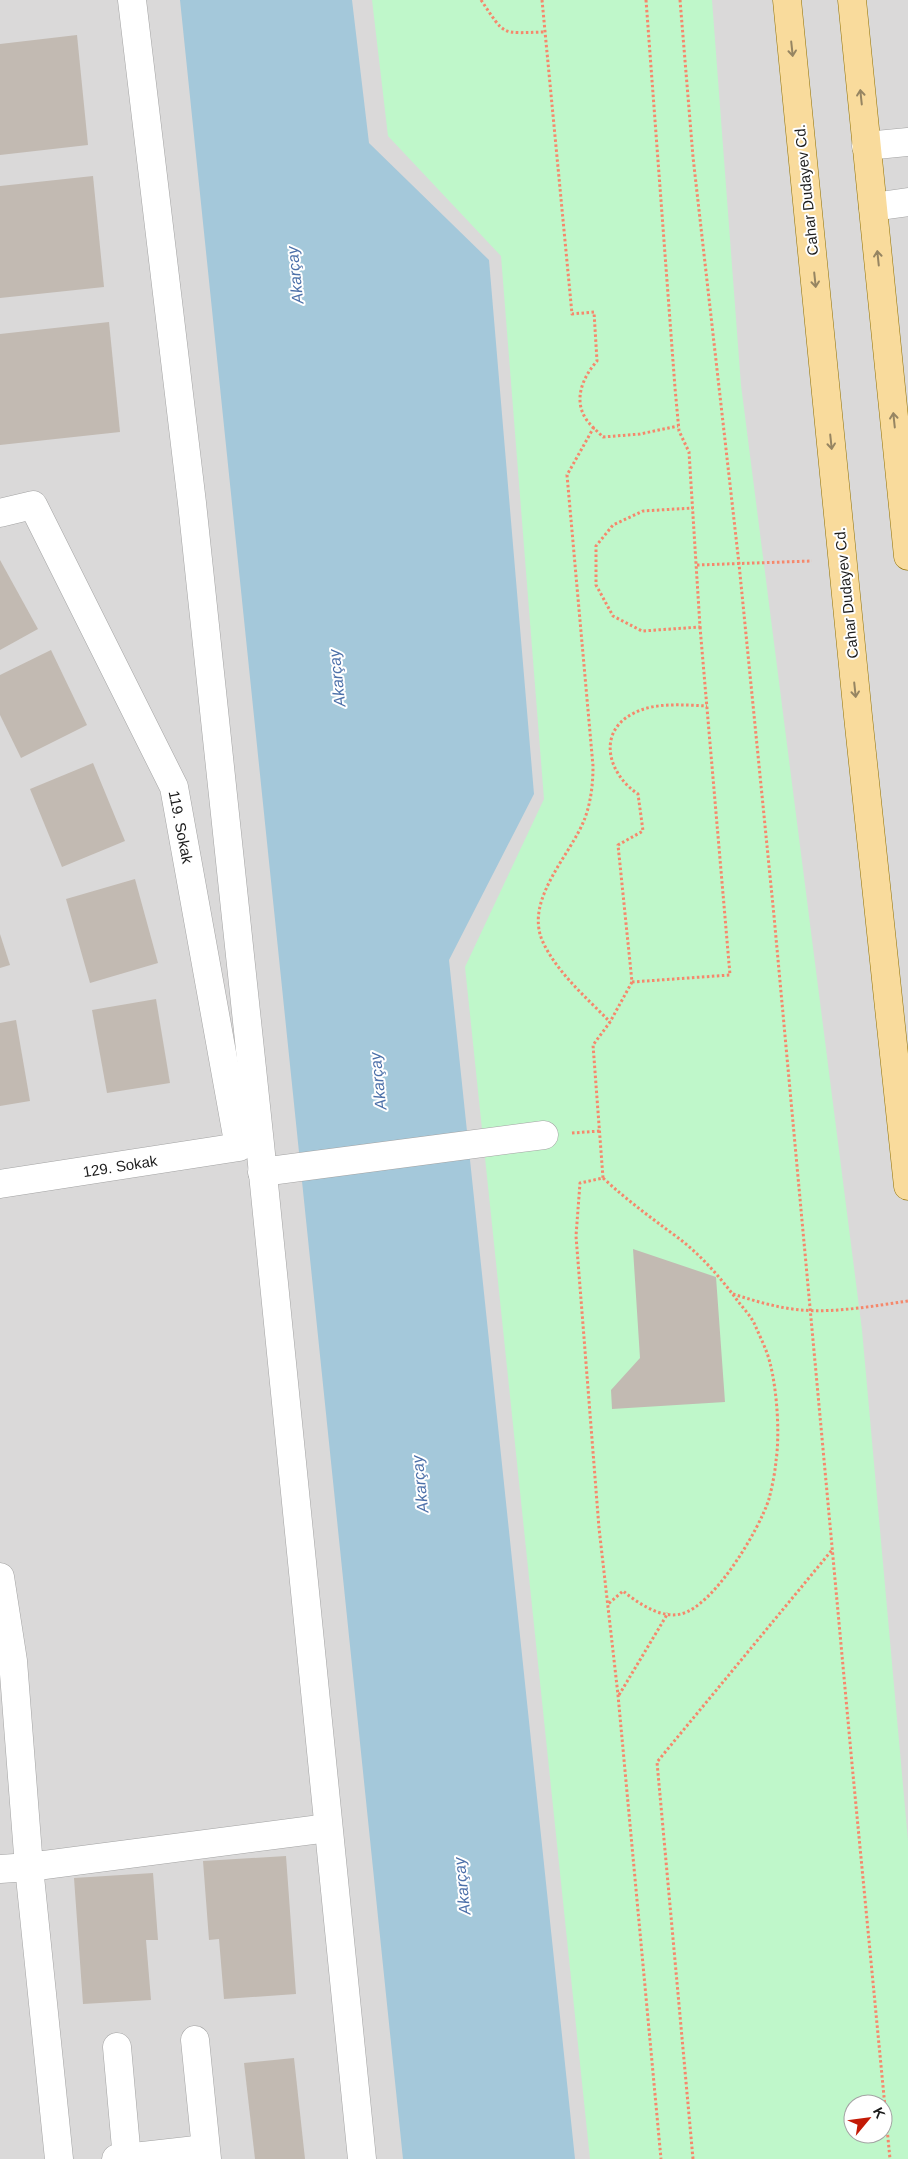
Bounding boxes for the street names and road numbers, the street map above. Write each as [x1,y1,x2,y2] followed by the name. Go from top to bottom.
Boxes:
[791,124,821,256] street label: Cahar Dudayev Cd.
[831,527,861,659] street label: Cahar Dudayev Cd.
[166,789,196,865] street label: 119. Sokak
[82,1152,159,1180] street label: 129. Sokak

